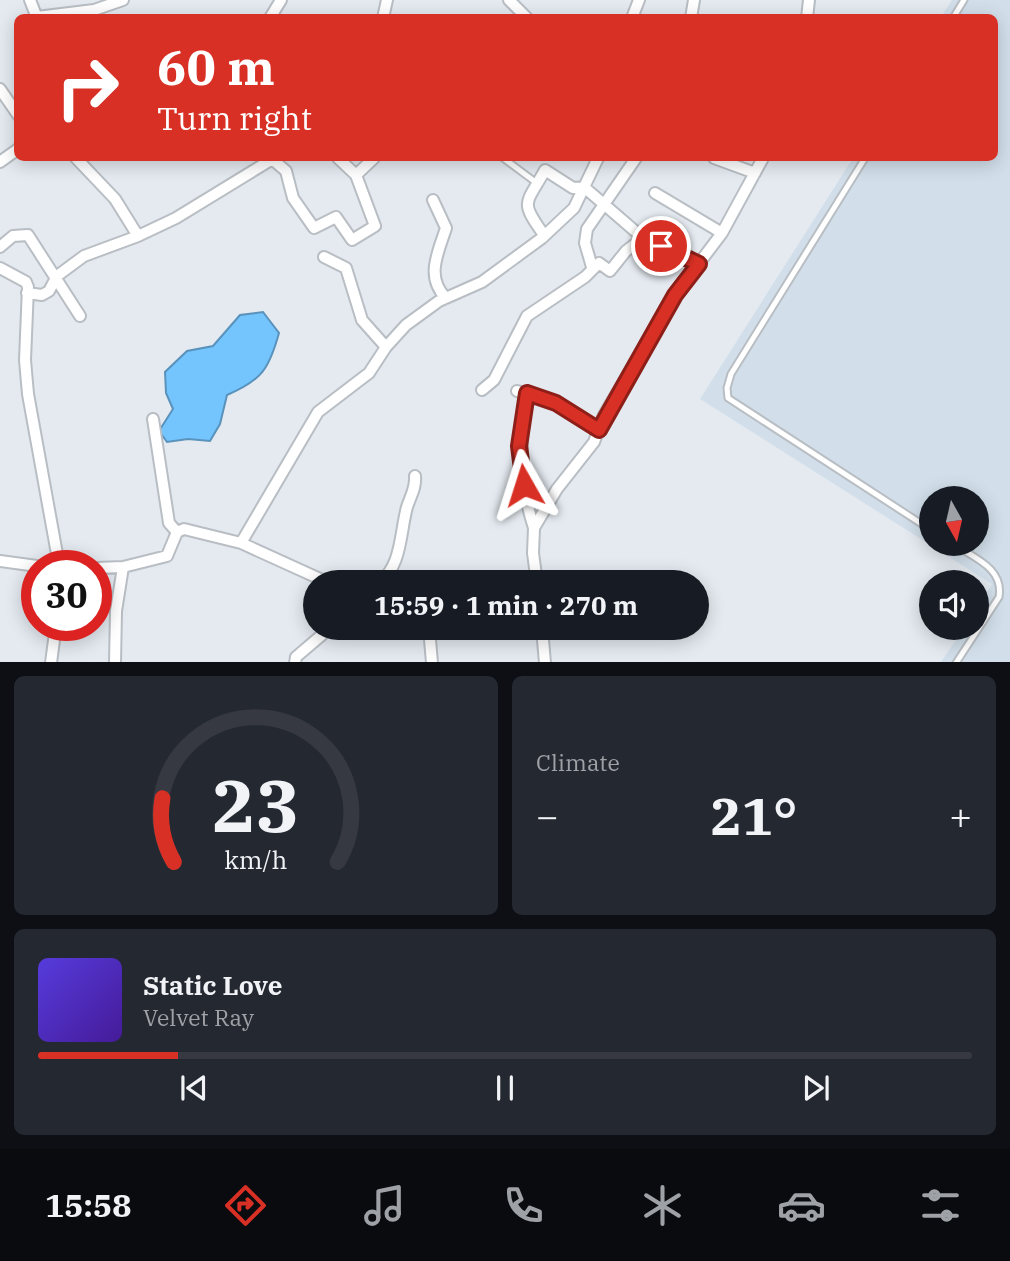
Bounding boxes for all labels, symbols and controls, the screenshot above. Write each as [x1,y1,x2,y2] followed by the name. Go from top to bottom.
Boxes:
[157,35,275,98] text: 60 m
[42,42,133,133] icon: right
[157,97,312,139] text: Turn right
[631,216,691,276] pin
[642,227,680,265] icon: arrive
[487,448,561,522] position arrow
[919,486,989,556] north arrow
[919,486,989,640] map controls
[21,550,112,641] speed limit sign: 30
[919,570,989,640] button: sound
[374,588,638,622] text: 15:59 · 1 min · 270 m
[536,747,620,777] text: Climate
[212,757,300,852] text: 23
[711,782,797,849] text: 21°
[536,791,559,840] text: −
[949,791,972,840] text: +
[224,842,288,875] text: km/h
[143,968,282,1002] text: Static Love
[143,1002,254,1032] text: Velvet Ray
[175,1069,213,1107] icon: previous
[486,1069,524,1107] icon: pause
[797,1069,835,1107] icon: next
[221,1181,270,1230] icon: directions
[360,1181,409,1230] icon: music
[499,1181,548,1230] icon: phone
[638,1181,687,1230] icon: climate
[777,1181,826,1230] icon: car
[916,1181,965,1230] icon: filters
[45,1184,131,1226] text: 15:58

